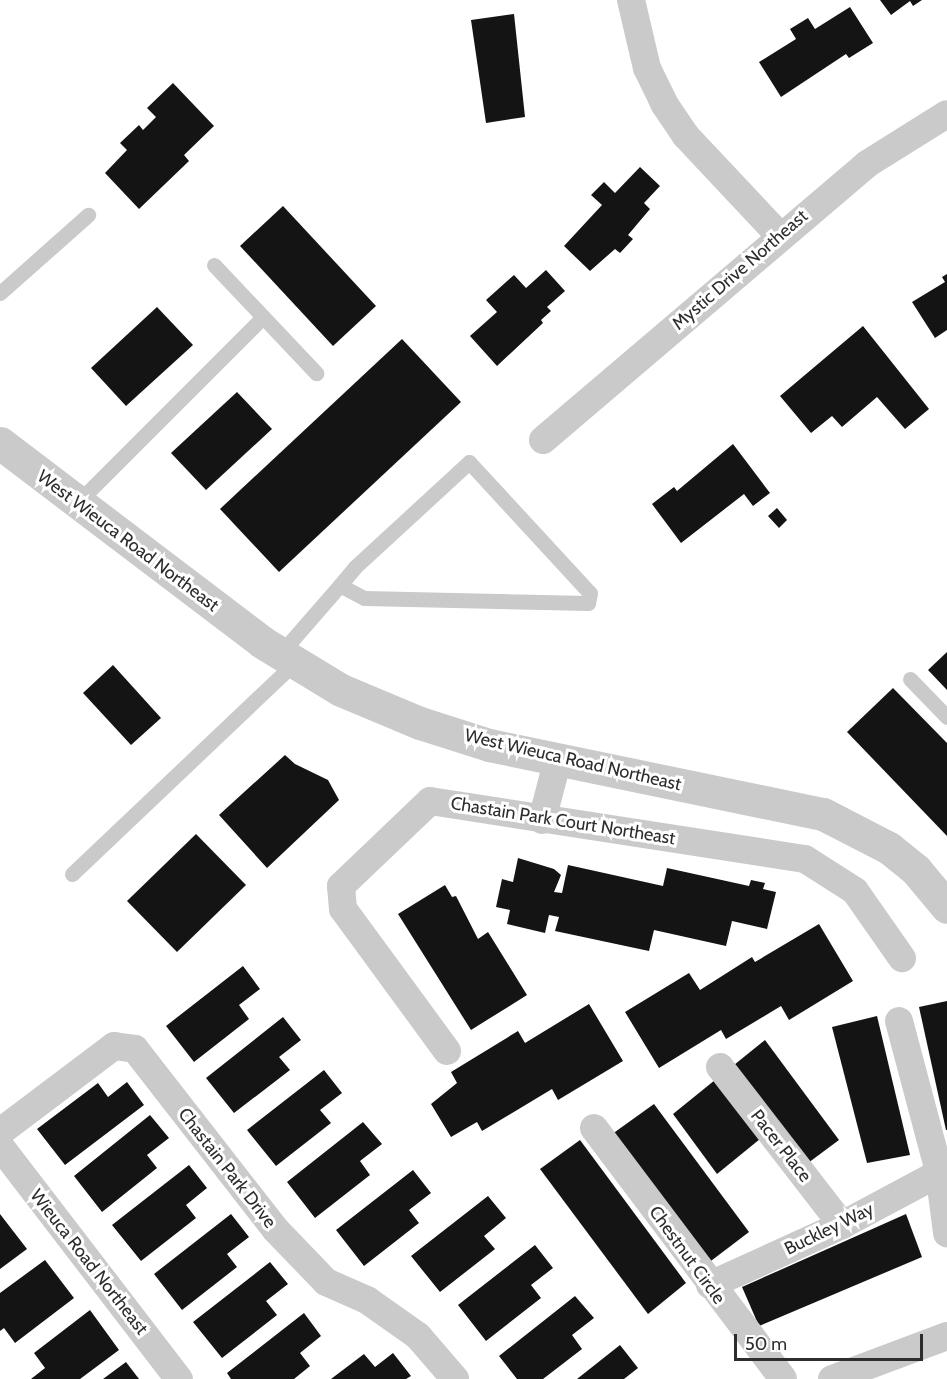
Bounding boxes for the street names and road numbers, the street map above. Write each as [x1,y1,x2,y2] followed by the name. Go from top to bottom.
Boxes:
[668,205,812,335] street label: Mystic Drive Northeast
[33,466,223,616] street label: West Wieuca Road Northeast
[463,725,683,795] street label: West Wieuca Road Northeast
[449,793,677,849] street label: Chastain Park Court Northeast
[173,1104,281,1232] street label: Chastain Park Drive
[746,1105,816,1187] street label: Pacer Place
[26,1185,152,1339] street label: Wieuca Road Northeast
[781,1198,877,1260] street label: Buckley Way
[644,1202,730,1308] street label: Chestnut Circle

